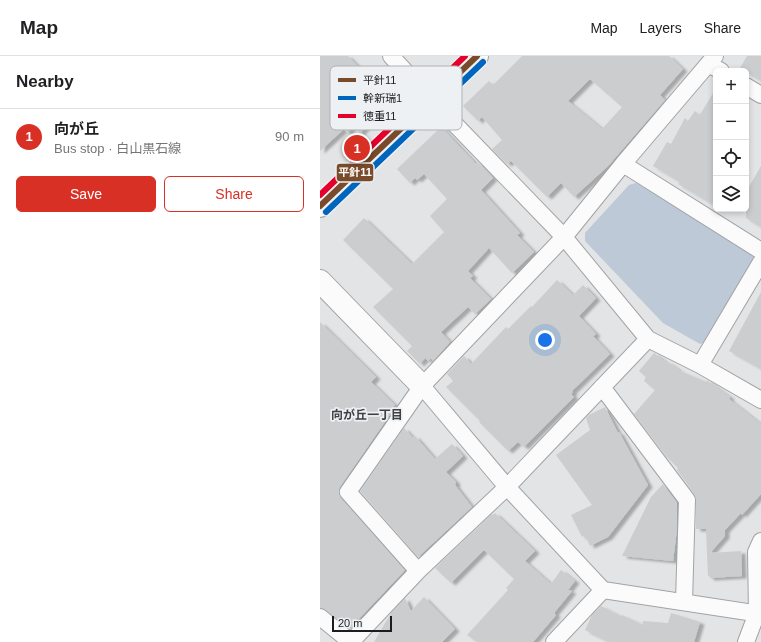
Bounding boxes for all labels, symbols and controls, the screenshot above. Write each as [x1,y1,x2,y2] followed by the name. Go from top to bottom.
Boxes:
[20,17,58,38] text: Map
[590,20,618,36] text: Map
[640,20,682,36] text: Layers
[704,20,741,36] text: Share
[330,66,462,130] legend
[713,68,749,212] map controls
[713,68,749,104] button: +
[16,72,74,91] text: Nearby
[363,74,396,86] text: 平針11
[363,92,402,104] text: 幹新瑞1
[713,104,749,140] button: −
[363,110,396,122] text: 徳重11
[54,120,99,137] text: 向が丘
[25,129,33,144] text: 1
[275,129,304,144] text: 90 m
[344,133,370,163] pin: 1
[713,140,749,176] button: locate
[54,141,181,156] text: Bus stop · 白山黒石線
[336,163,374,182] line badge: 平針11
[338,166,372,178] text: 平針11
[16,176,156,212] button: Save
[164,176,304,212] button: Share
[713,176,749,212] button: layers
[535,330,555,350] your location
[331,408,403,422] district label: 向が丘一丁目
[332,614,392,633] scale bar
[338,617,362,629] text: 20 m

